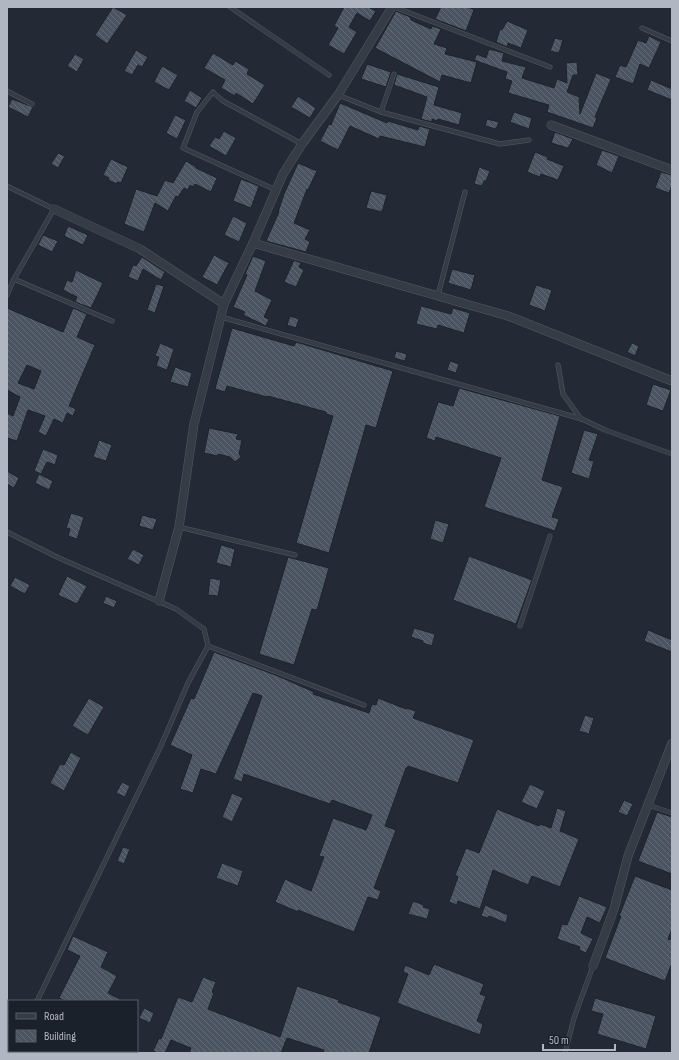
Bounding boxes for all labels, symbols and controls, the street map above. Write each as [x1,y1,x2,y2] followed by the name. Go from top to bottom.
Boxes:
[8,1000,138,1052] legend
[44,1009,64,1024] text: Road
[543,1026,615,1052] scale bar
[44,1029,76,1044] text: Building
[549,1033,569,1048] text: 50 m

